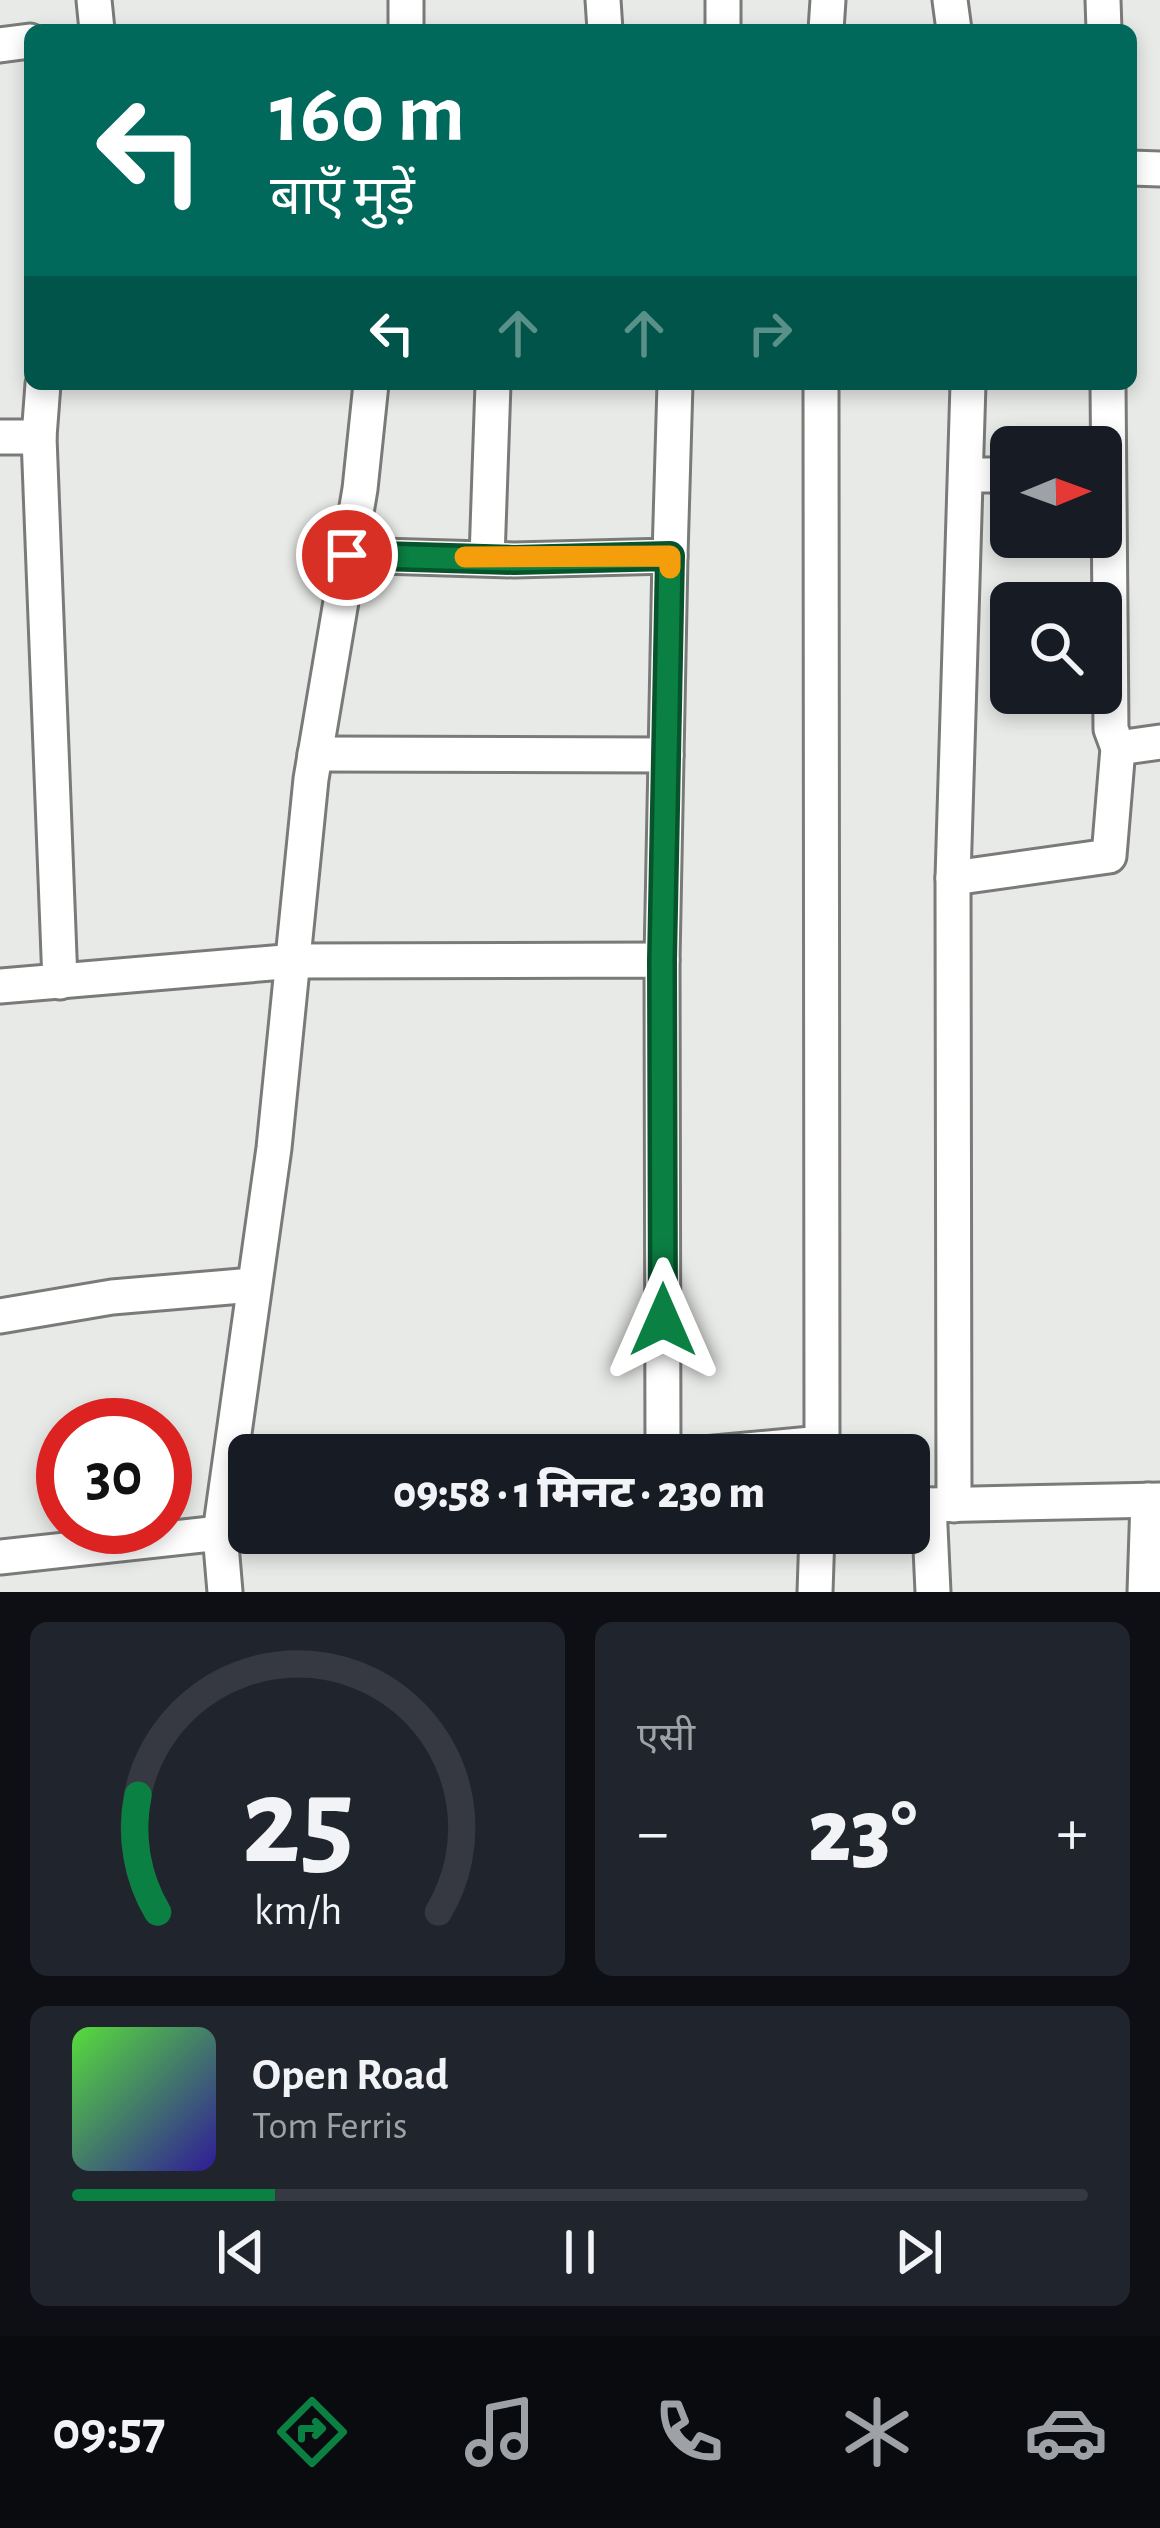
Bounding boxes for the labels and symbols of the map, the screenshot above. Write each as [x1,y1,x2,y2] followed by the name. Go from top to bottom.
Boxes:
[990,426,1122,558] north arrow
[296,504,398,606] pin
[600,1257,726,1383] position arrow
[36,1398,192,1554] speed limit sign: 30

